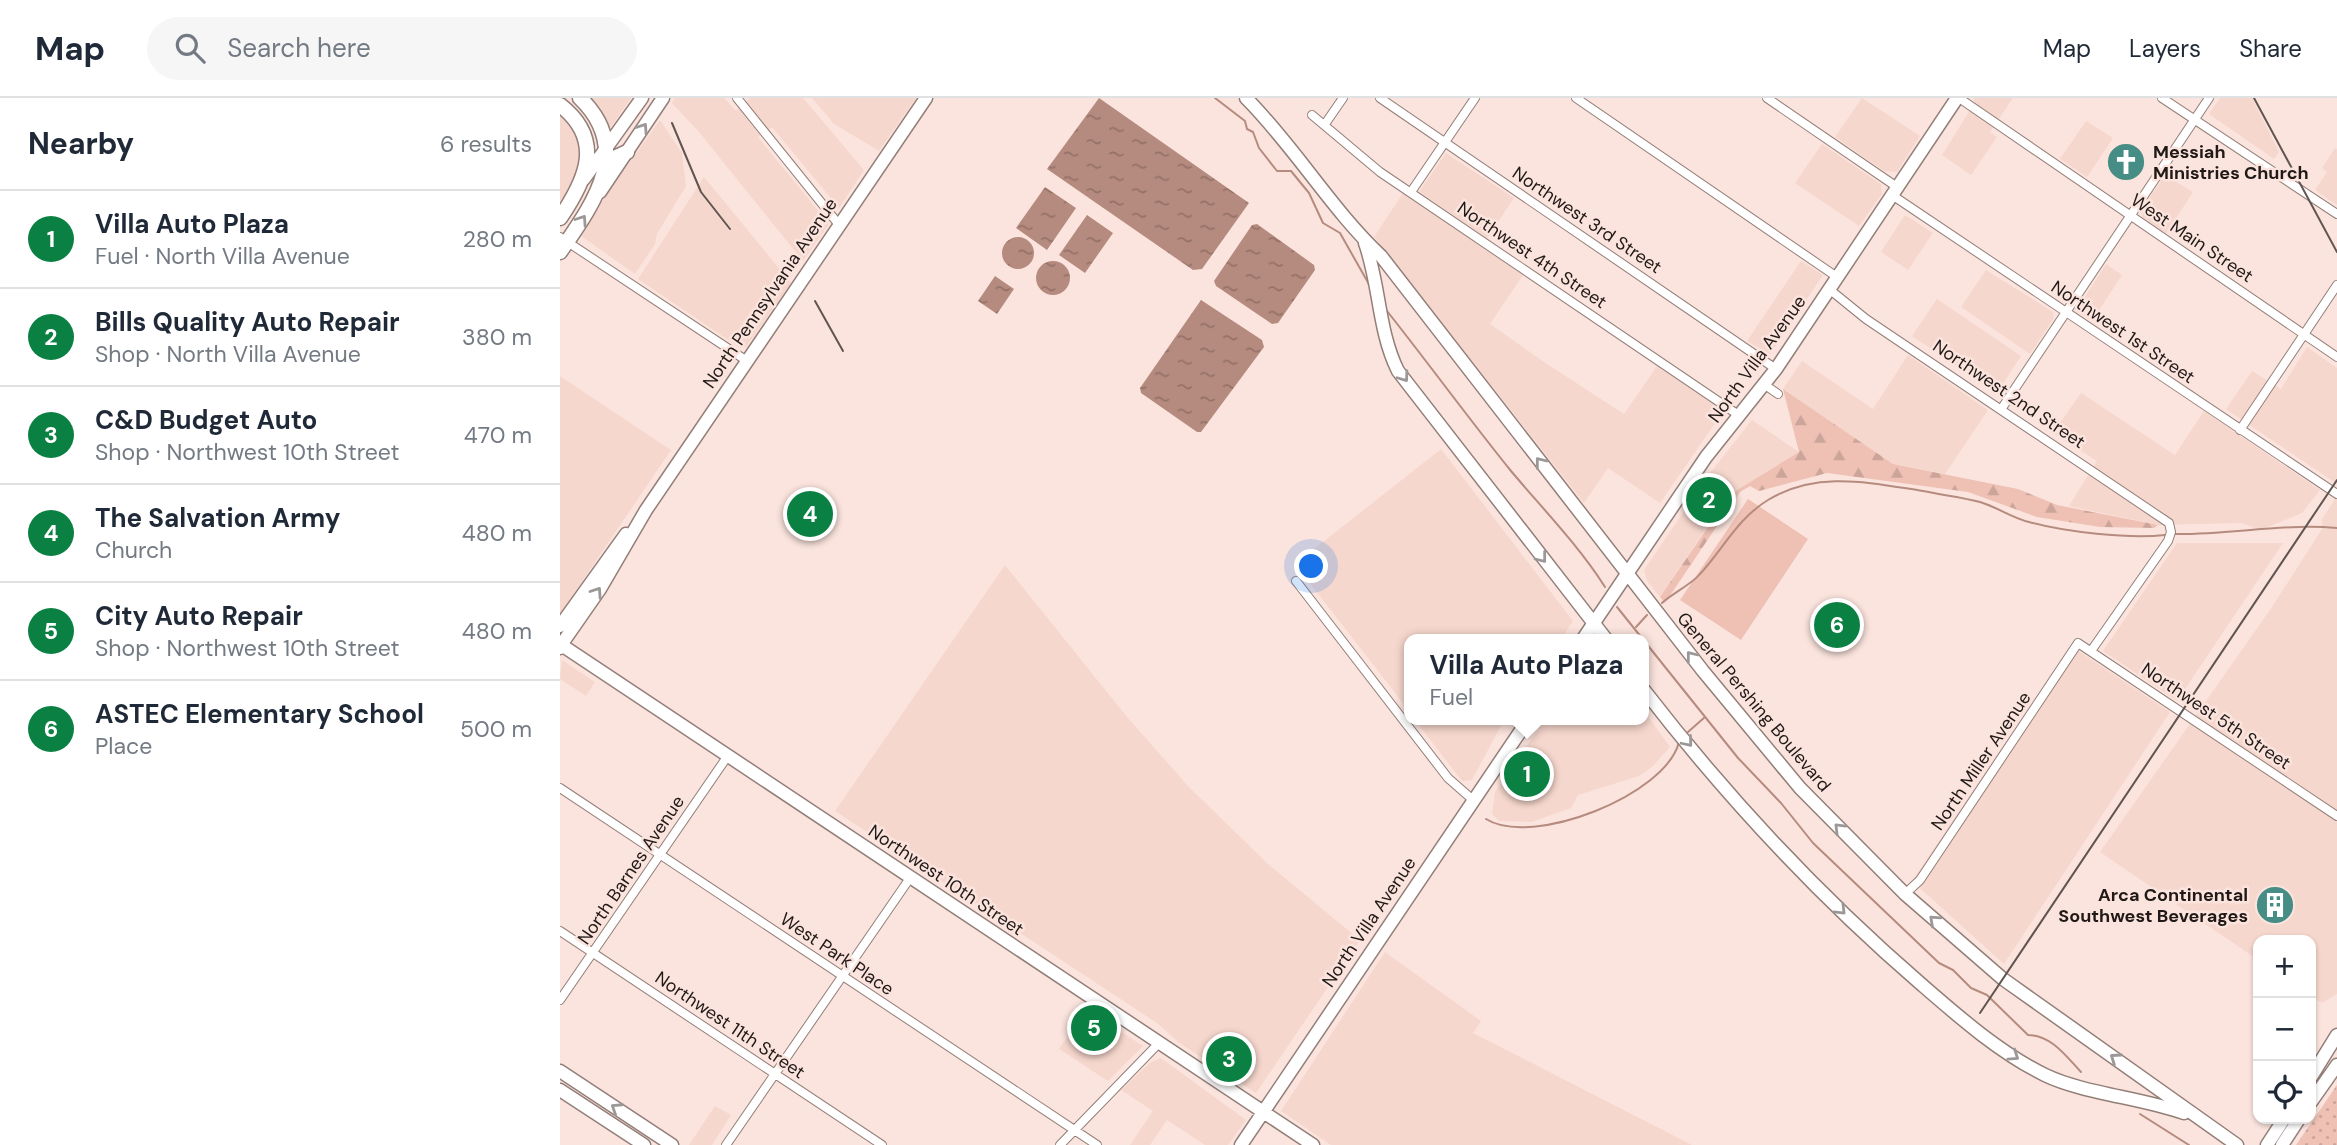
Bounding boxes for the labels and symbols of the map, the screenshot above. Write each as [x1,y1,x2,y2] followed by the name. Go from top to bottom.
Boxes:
[635,122,648,135] one-way arrow
[2153,140,2309,185] place label: Messiah Ministries Church
[2105,141,2147,183] church icon: Messiah Ministries Church
[1508,161,1666,279] street label: Northwest 3rd Street
[2126,188,2258,288] street label: West Main Street
[697,193,843,393] street label: North Pennsylvania Avenue
[1453,196,1611,314] street label: Northwest 4th Street
[574,214,587,227] one-way arrow
[2046,275,2200,389] street label: Northwest 1st Street
[1703,290,1811,428] street label: North Villa Avenue
[1928,334,2090,454] street label: Northwest 2nd Street
[1395,369,1408,382] one-way arrow
[1536,458,1549,470] one-way arrow
[1686,474,1732,526] pin: 2
[787,488,833,540] pin: 4
[1294,549,1328,583] your location
[1534,550,1547,562] one-way arrow
[589,587,602,600] one-way arrow
[1814,599,1860,651] pin: 6
[1672,607,1836,797] street label: General Pershing Boulevard
[1686,652,1699,664] one-way arrow
[2137,657,2295,775] street label: Northwest 5th Street
[1926,687,2036,835] street label: North Miller Avenue
[1679,735,1692,747] one-way arrow
[1504,748,1550,800] pin: 1
[572,791,690,949] street label: North Barnes Avenue
[864,819,1028,941] street label: Northwest 10th Street
[1835,824,1848,837] one-way arrow
[1317,852,1421,992] street label: North Villa Avenue
[2058,883,2248,928] place label: Arca Continental Southwest Beverages
[2254,884,2296,926] building icon: Arca Continental Southwest Beverages
[1832,902,1845,915] one-way arrow
[775,907,899,1001] street label: West Park Place
[1929,916,1942,928] one-way arrow
[650,966,810,1084] street label: Northwest 11th Street
[1071,1002,1117,1054] pin: 5
[1206,1033,1252,1085] pin: 3
[2007,1048,2020,1061] one-way arrow
[2110,1054,2122,1067] one-way arrow
[611,1104,624,1116] one-way arrow

